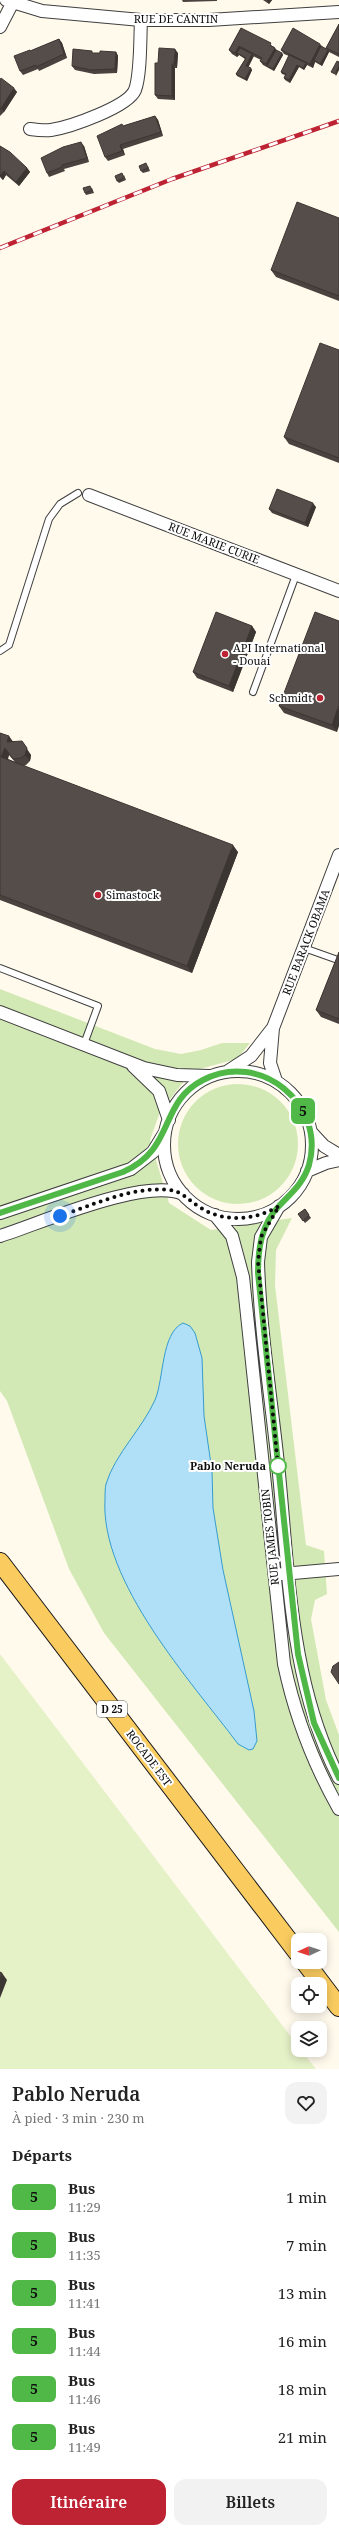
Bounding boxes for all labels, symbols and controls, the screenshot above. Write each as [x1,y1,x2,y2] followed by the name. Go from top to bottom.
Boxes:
[134,11,219,26] street label: RUE DE CANTIN
[166,518,262,567] street label: RUE MARIE CURIE
[233,640,325,668] place label: API International - Douai
[220,649,230,659] marker: API International - Douai
[269,690,312,705] place label: Schmidt
[315,693,325,703] marker: Schmidt
[278,886,333,997] street label: RUE BARACK OBAMA
[106,887,160,902] place label: Simastock
[93,890,103,900] marker: Simastock
[290,1098,316,1124] line badge: 5
[299,1101,307,1120] text: 5
[50,1206,70,1226] your location
[269,1457,287,1475] marker: Pablo Neruda
[190,1458,266,1473] place label: Pablo Neruda
[257,1488,282,1586] street label: RUE JAMES TOBIN
[97,1701,127,1717] road number: D 25
[123,1727,176,1789] street label: ROCADE EST
[291,1933,327,1969] north arrow
[291,1933,327,2057] map controls
[291,1977,327,2013] button: locate
[291,2021,327,2057] button: layers
[12,2081,140,2107] text: Pablo Neruda
[285,2082,327,2124] button: heart
[12,2109,145,2127] text: À pied · 3 min · 230 m
[12,2145,72,2165] text: Départs
[68,2178,95,2198] text: Bus
[30,2187,38,2206] text: 5
[286,2187,327,2207] text: 1 min
[68,2198,101,2216] text: 11:29
[68,2226,95,2246] text: Bus
[30,2235,38,2254] text: 5
[286,2235,327,2255] text: 7 min
[68,2246,101,2264] text: 11:35
[68,2274,95,2294] text: Bus
[30,2283,38,2302] text: 5
[278,2283,327,2303] text: 13 min
[68,2294,101,2312] text: 11:41
[68,2322,95,2342] text: Bus
[30,2331,38,2350] text: 5
[278,2331,327,2351] text: 16 min
[68,2342,101,2360] text: 11:44
[68,2370,95,2390] text: Bus
[30,2379,38,2398] text: 5
[278,2379,327,2399] text: 18 min
[68,2390,101,2408] text: 11:46
[68,2418,95,2438] text: Bus
[30,2427,38,2446] text: 5
[278,2427,327,2447] text: 21 min
[68,2438,101,2456] text: 11:49
[12,2479,166,2525] button: Itinéraire
[174,2479,327,2525] button: Billets

